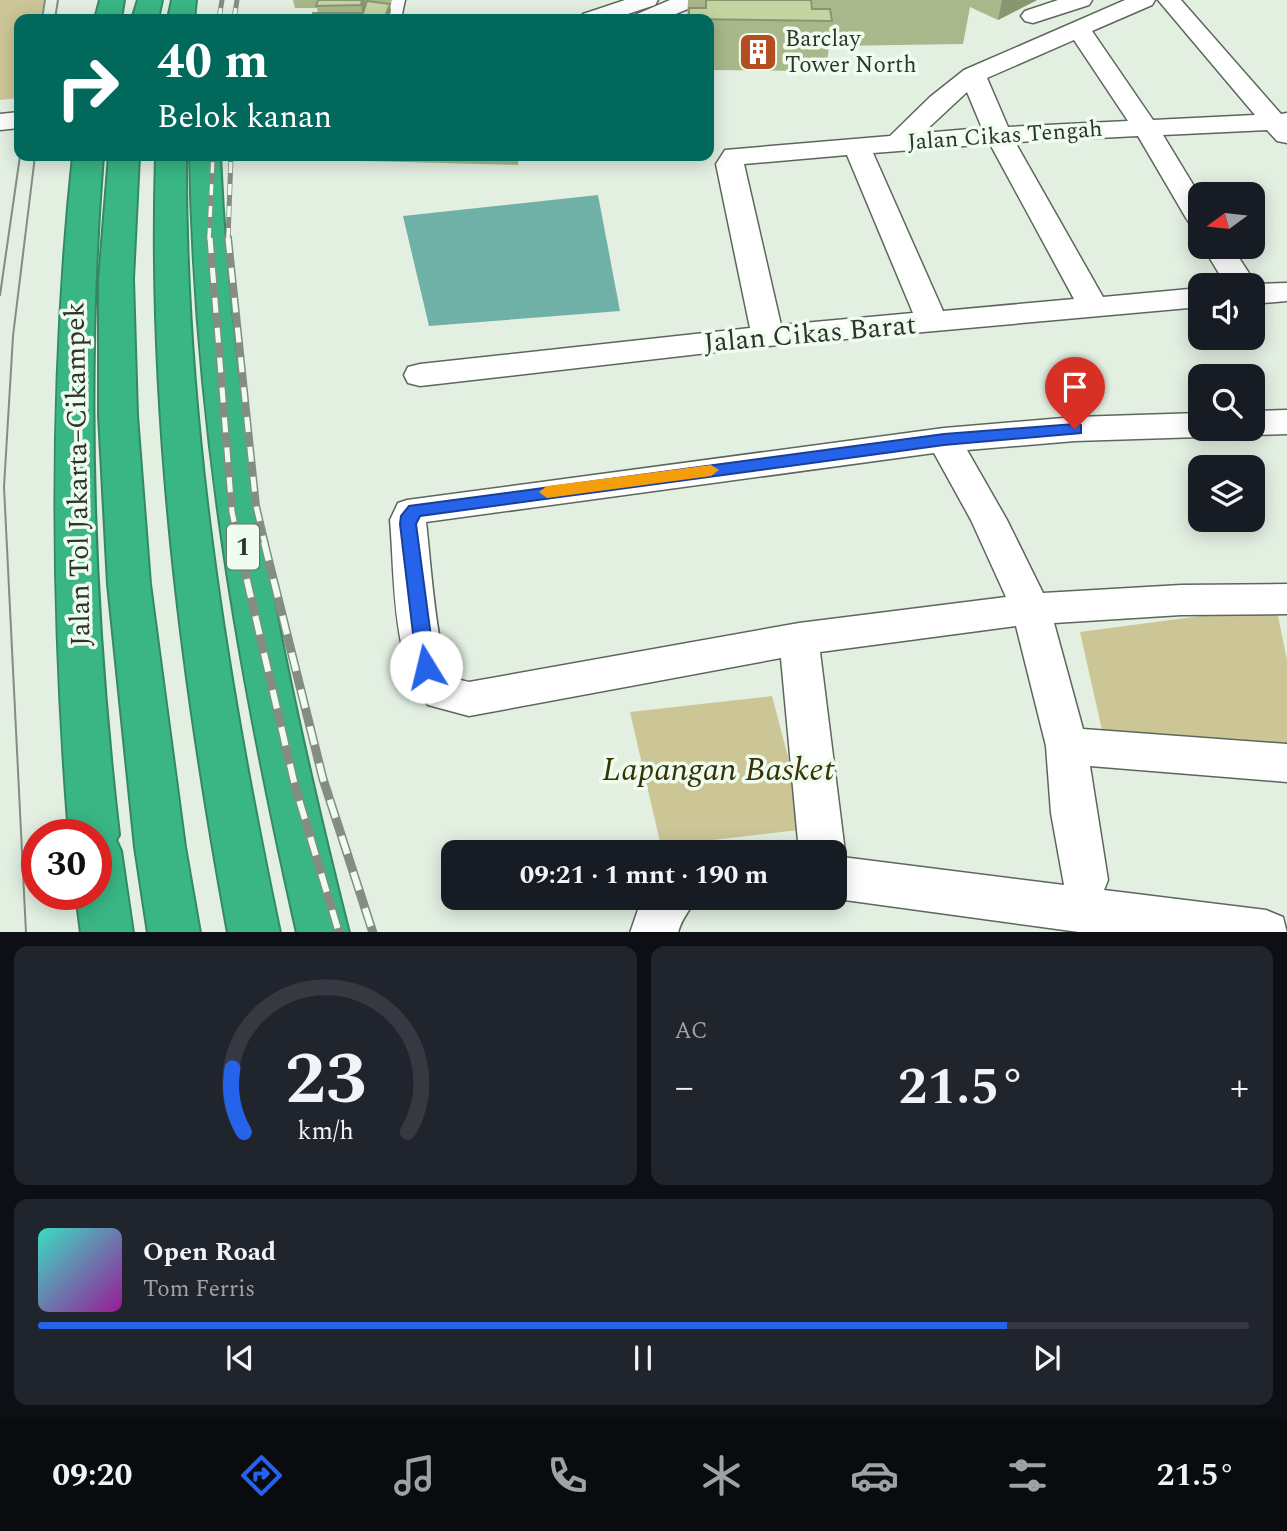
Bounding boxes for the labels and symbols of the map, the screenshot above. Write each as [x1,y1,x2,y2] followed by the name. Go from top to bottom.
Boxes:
[785,22,917,83] place label: Barclay Tower North
[737,31,779,73] building icon: Barclay Tower North
[906,112,1104,160] street label: Jalan Cikas Tengah
[1188,182,1265,259] north arrow
[53,301,103,647] street label: Jalan Tol Jakarta–Cikampek
[702,303,918,365] street label: Jalan Cikas Barat
[1045,357,1105,429] pin
[227,524,259,569] road number: 1
[389,630,463,704] position arrow
[602,745,835,795] park label: Lapangan Basket
[21,819,112,910] speed limit sign: 30

